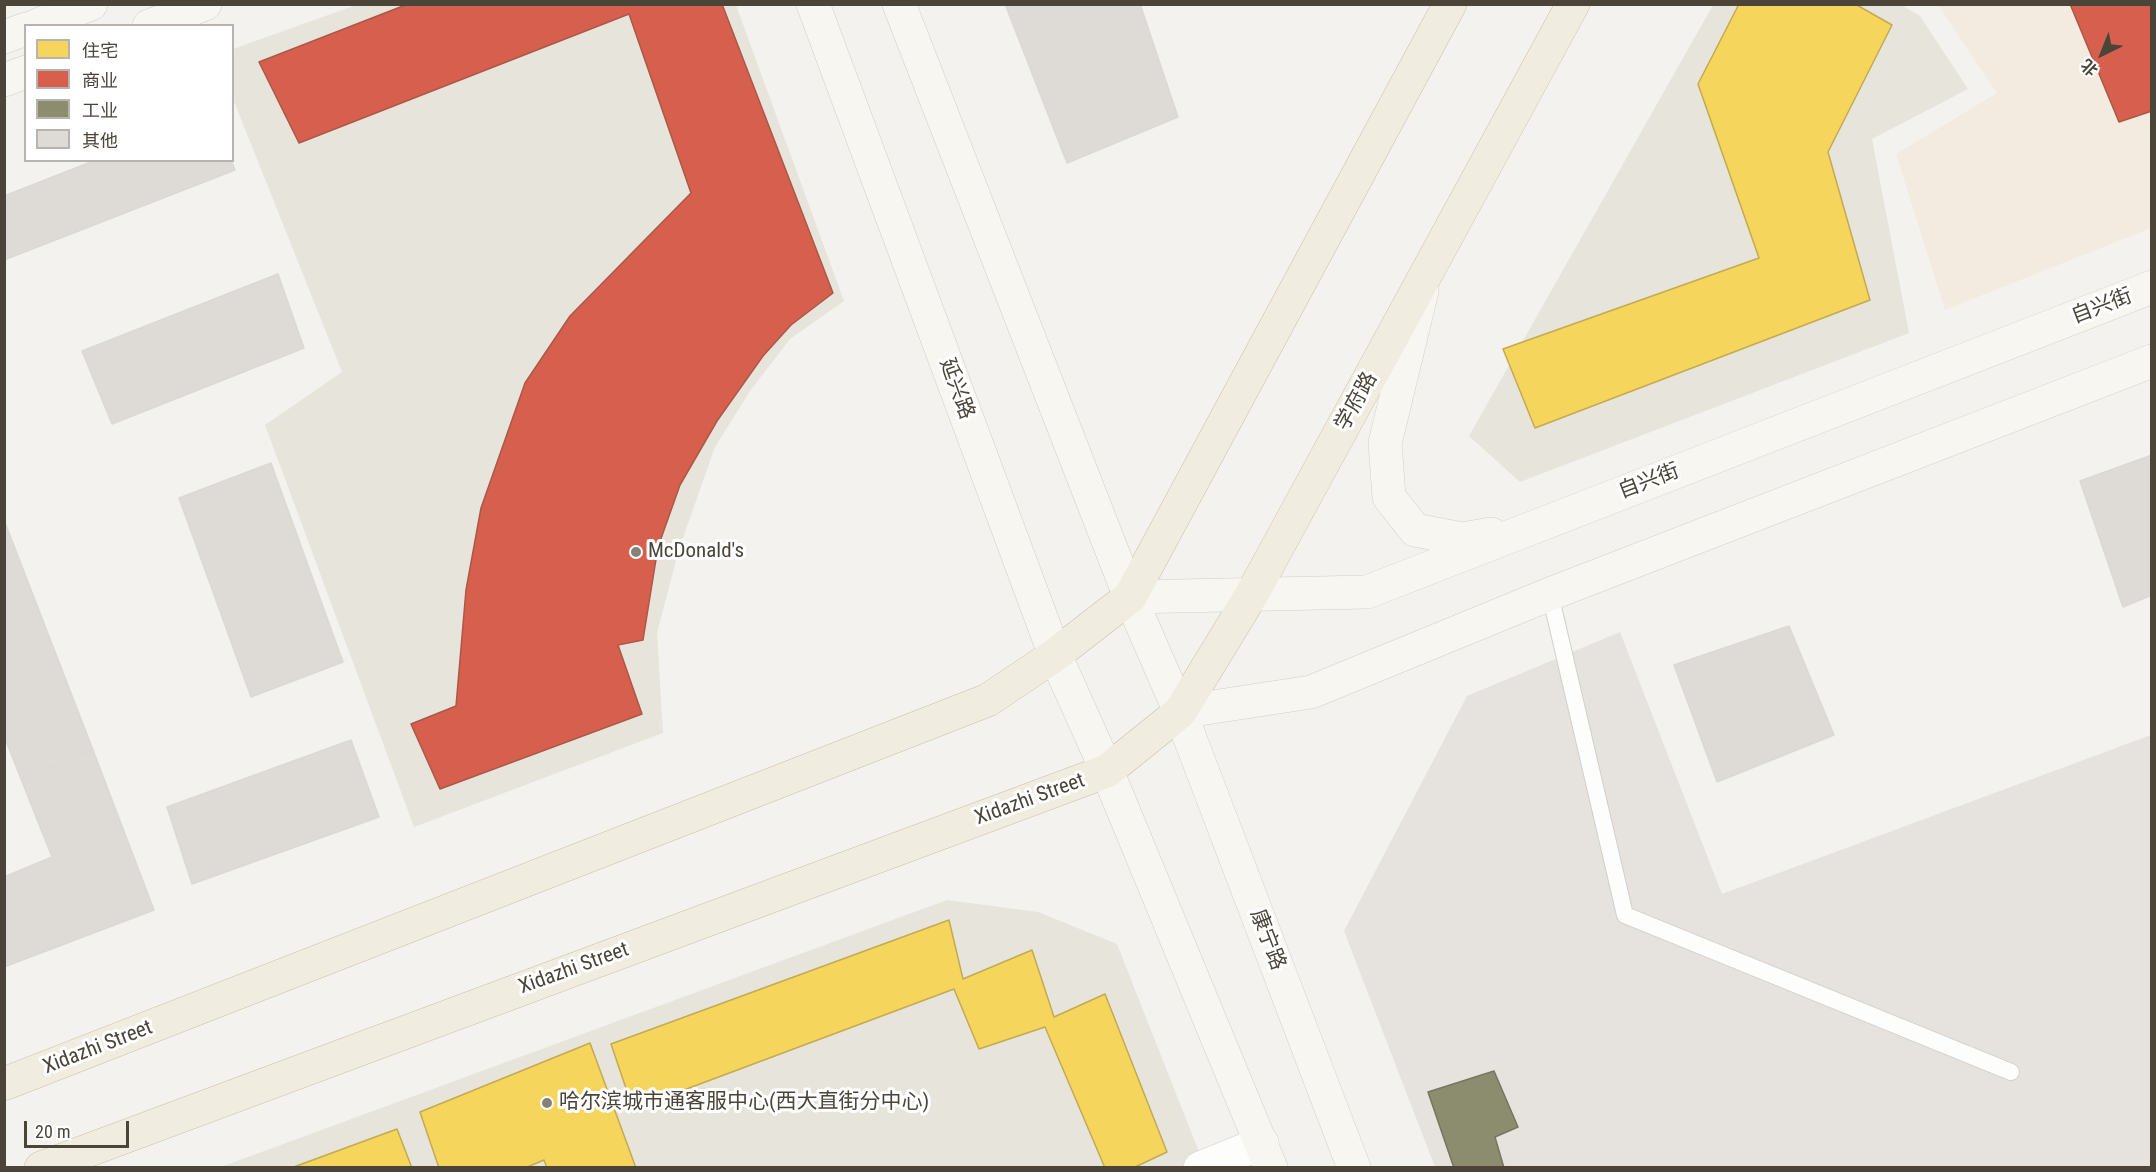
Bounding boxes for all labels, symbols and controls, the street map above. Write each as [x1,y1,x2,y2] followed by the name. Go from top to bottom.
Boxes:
[24,24,234,162] legend
[2072,24,2132,84] north arrow
[82,40,118,61] text: 住宅
[2077,55,2102,80] text: 北
[82,70,118,91] text: 商业
[82,100,118,121] text: 工业
[82,130,118,151] text: 其他
[2068,284,2136,330] street label: 自兴街
[933,355,979,423] street label: 延兴路
[1331,368,1383,436] street label: 学府路
[1615,459,1683,505] street label: 自兴街
[648,539,744,565] place label: McDonald's
[629,545,643,559] marker: McDonald's
[972,768,1088,832] street label: Xidazhi Street
[1244,906,1290,974] street label: 康宁路
[516,937,632,1001] street label: Xidazhi Street
[40,1016,156,1080] street label: Xidazhi Street
[559,1090,929,1116] place label: 哈尔滨城市通客服中心(西大直街分中心)
[540,1096,554,1110] marker: 哈尔滨城市通客服中心(西大直街分中心)
[27,1109,132,1147] scale bar
[35,1121,70,1142] text: 20 m

